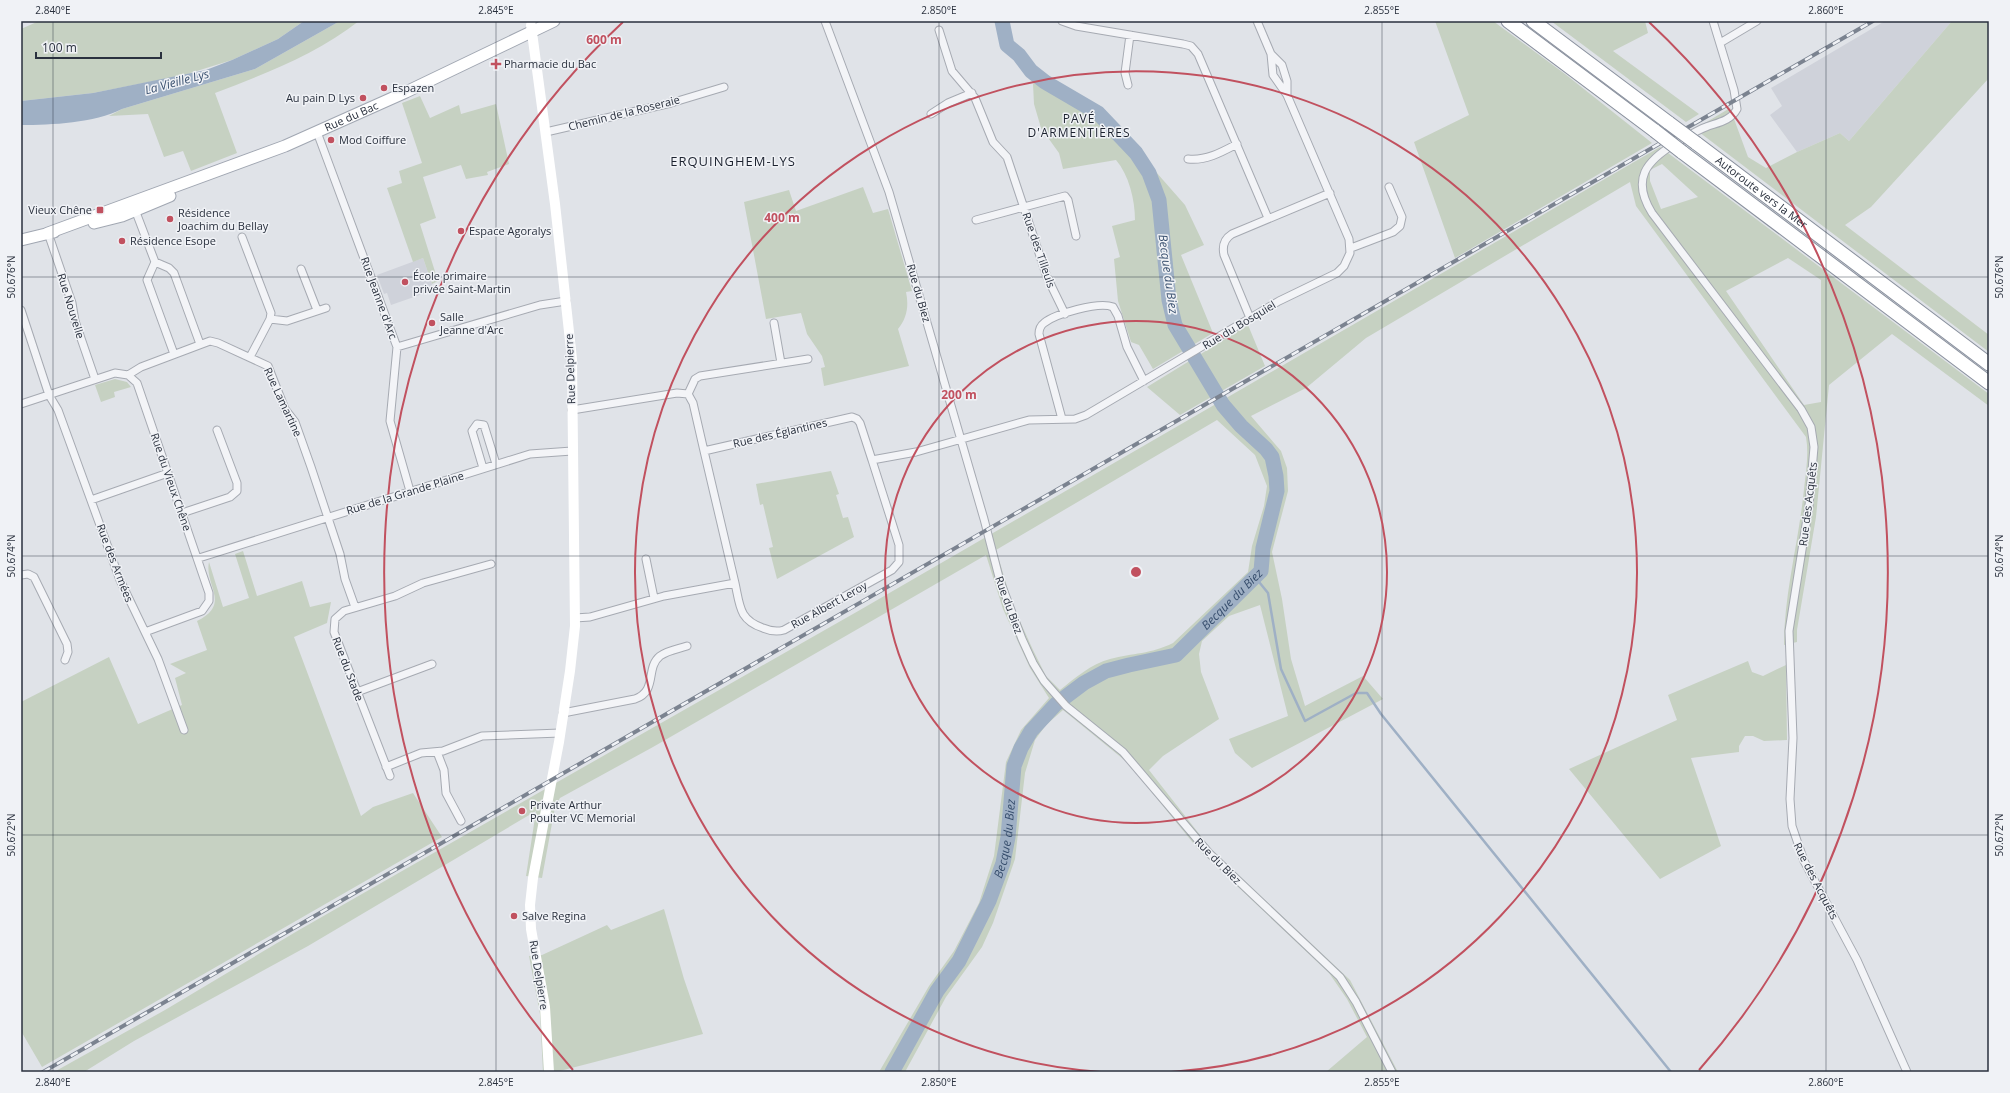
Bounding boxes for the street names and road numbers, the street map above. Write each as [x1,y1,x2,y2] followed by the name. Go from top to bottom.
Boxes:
[567,91,681,134] street label: Chemin de la Roseraie
[322,97,380,135] street label: Rue du Bac
[1713,152,1811,232] street label: Autoroute vers la Mer
[1020,210,1059,290] street label: Rue des Tilleuls
[358,255,401,341] street label: Rue Jeanne d'Arc
[904,262,935,324] street label: Rue du Biez
[54,271,89,340] street label: Rue Nouvelle
[1199,297,1278,352] street label: Rue du Bosquiel
[561,334,578,404] street label: Rue Delpierre
[261,365,306,439] street label: Rue Lamartine
[731,414,828,451] street label: Rue des Églantines
[148,431,195,533] street label: Rue du Vieux Chêne
[1795,461,1820,547] street label: Rue des Acquêts
[344,467,466,518] street label: Rue de la Grande Plaine
[94,521,137,604] street label: Rue des Armées
[992,574,1027,636] street label: Rue du Biez
[788,577,870,632] street label: Rue Albert Leroy
[329,634,368,703] street label: Rue du Stade
[1192,834,1245,887] street label: Rue du Biez
[1791,840,1842,922] street label: Rue des Acquêts
[527,939,552,1011] street label: Rue Delpierre

